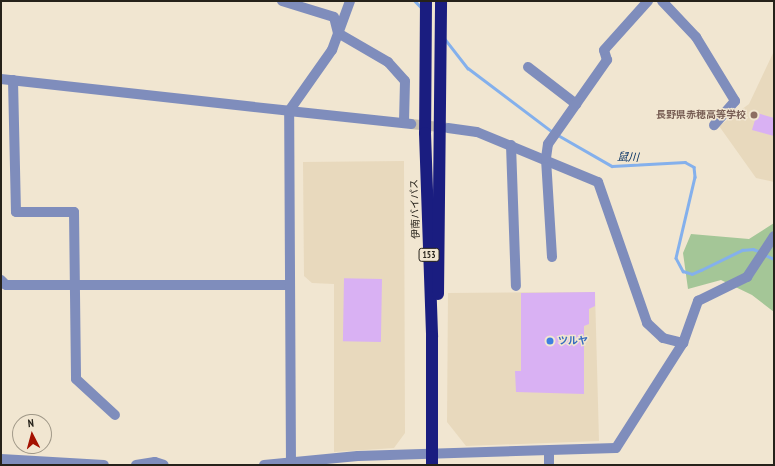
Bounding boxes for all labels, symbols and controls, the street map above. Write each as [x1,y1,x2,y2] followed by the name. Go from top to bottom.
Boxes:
[656,109,746,121] place label: 長野県赤穂高等学校
[749,110,759,120] marker: 長野県赤穂高等学校
[617,150,639,164] water label: 鼠川
[408,179,422,239] street label: 伊南バイパス
[418,248,440,262] road number: 153
[558,335,588,347] place label: ツルヤ
[545,336,555,346] marker: ツルヤ
[12,414,52,454] north arrow
[27,416,35,430] text: N

